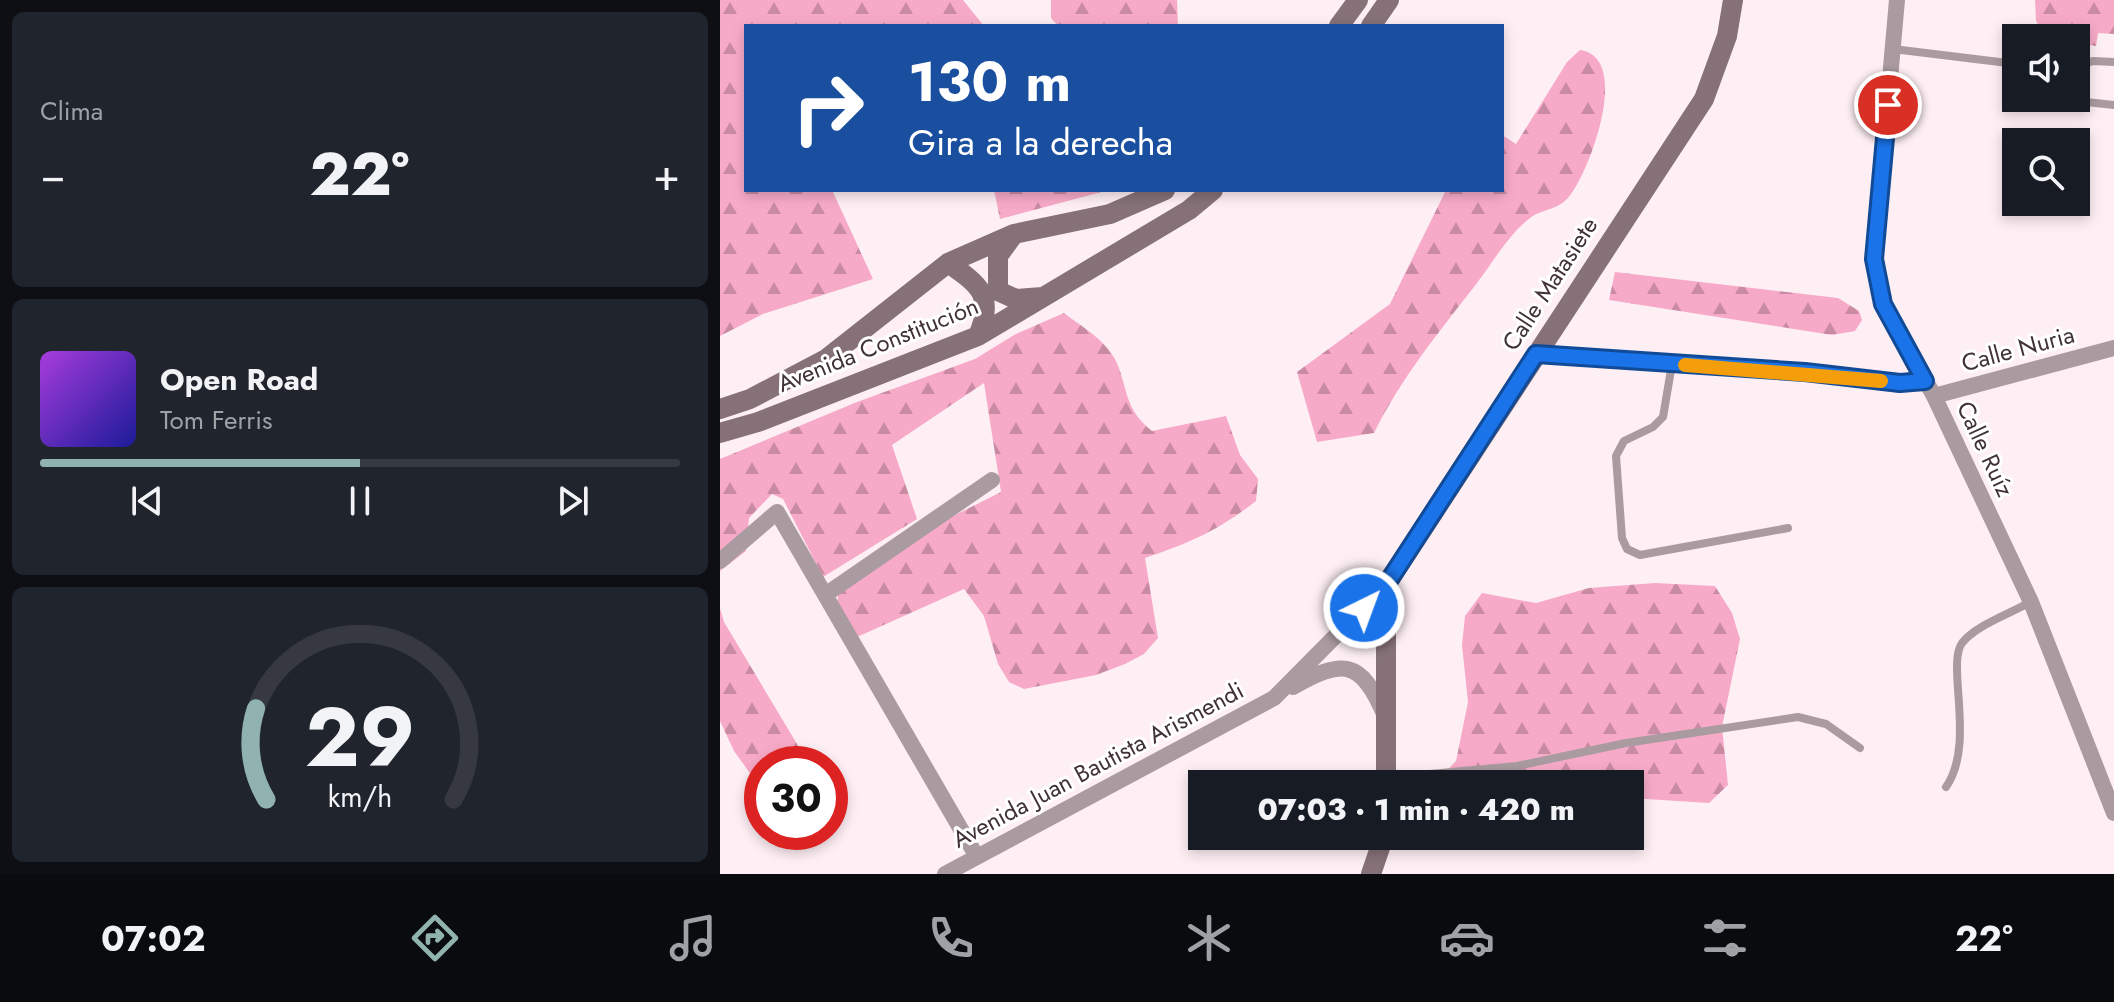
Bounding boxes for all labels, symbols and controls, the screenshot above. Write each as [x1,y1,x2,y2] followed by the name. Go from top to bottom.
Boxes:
[2002,24,2090,216] map controls
[2002,24,2090,112] button: sound
[908,41,1071,122] text: 130 m
[776,56,880,160] icon: right
[1854,71,1922,139] pin
[1866,83,1910,127] icon: arrive
[40,92,103,130] text: Clima
[908,116,1173,168] text: Gira a la derecha
[2002,128,2090,216] button: search
[309,131,409,218] text: 22°
[40,143,66,207] text: −
[653,143,680,207] text: +
[1493,210,1606,358] street label: Calle Matasiete
[772,288,984,401] street label: Avenida Constitución
[1957,317,2078,380] street label: Calle Nuria
[160,358,318,401] text: Open Road
[1948,395,2023,502] street label: Calle Ruíz
[160,401,272,439] text: Tom Ferris
[125,479,169,523] icon: previous
[338,479,382,523] icon: pause
[551,479,595,523] icon: next
[1322,566,1406,650] position arrow
[946,673,1250,856] street label: Avenida Juan Bautista Arismendi
[305,677,415,797] text: 29
[744,746,848,850] speed limit sign: 30
[328,777,392,819] text: km/h
[1257,788,1575,831] text: 07:03 · 1 min · 420 m
[407,910,463,966] icon: directions
[665,910,721,966] icon: music
[923,910,979,966] icon: phone
[1181,910,1237,966] icon: climate
[1439,910,1495,966] icon: car
[1697,910,1753,966] icon: filters
[101,912,206,964] text: 07:02
[1955,912,2013,964] text: 22°

